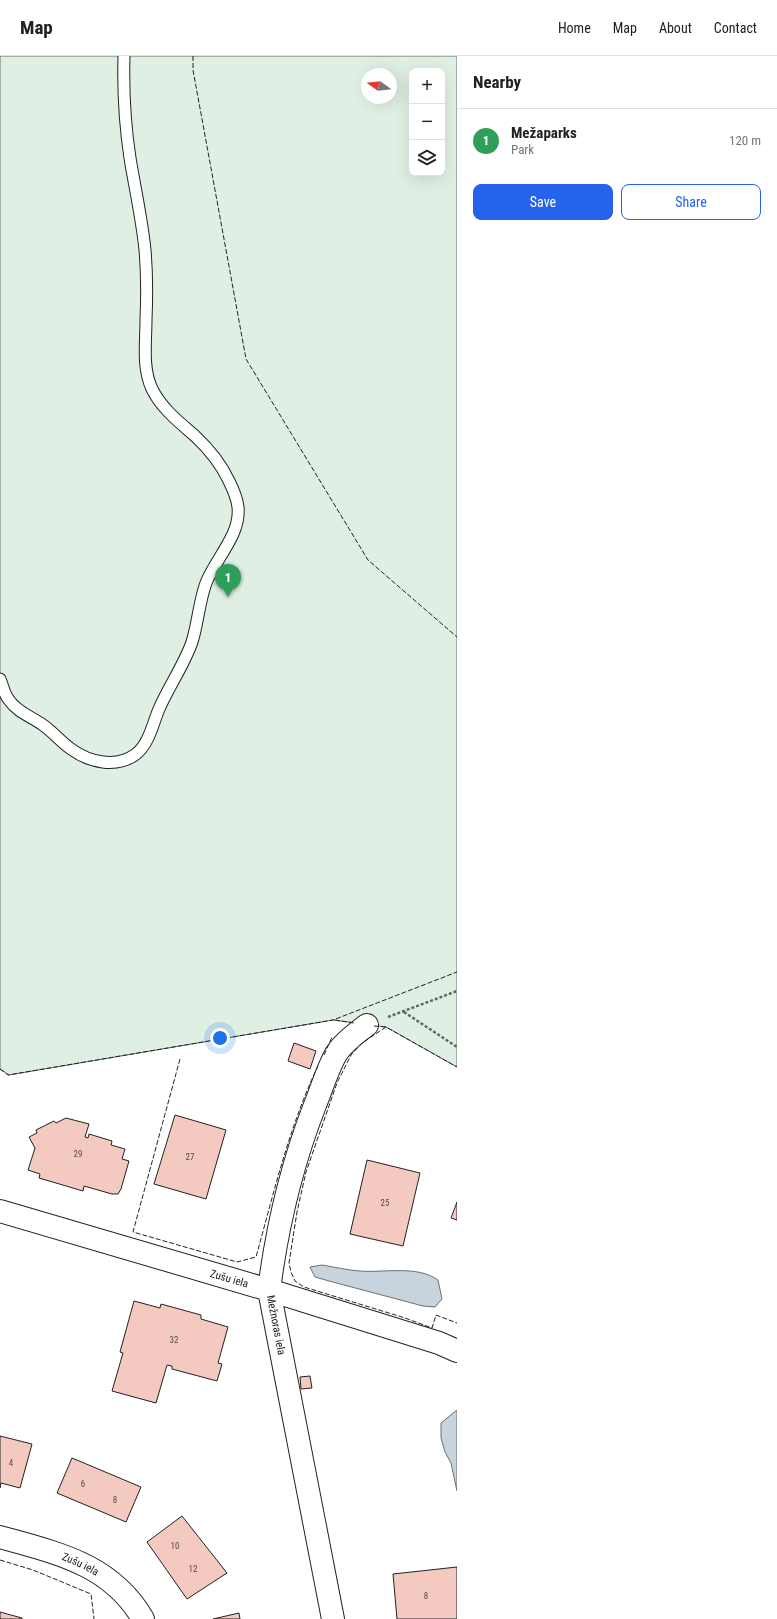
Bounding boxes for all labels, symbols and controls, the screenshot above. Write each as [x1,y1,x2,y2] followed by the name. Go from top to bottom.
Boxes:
[20,16,53,39] text: Map
[558,20,591,36] text: Home
[613,20,637,36] text: Map
[659,20,692,36] text: About
[714,20,757,36] text: Contact
[361,68,397,104] north arrow
[409,68,445,176] map controls
[409,68,445,104] button: +
[473,72,521,92] text: Nearby
[409,104,445,140] button: −
[511,124,577,142] text: Mežaparks
[483,133,489,148] text: 1
[729,133,761,148] text: 120 m
[409,140,445,176] button: layers
[511,142,534,157] text: Park
[473,184,613,220] button: Save
[621,184,761,220] button: Share
[215,564,241,597] pin: 1
[210,1028,230,1048] your location
[74,1149,82,1159] house number: 29
[186,1152,195,1162] house number: 27
[381,1198,390,1208] house number: 25
[209,1267,250,1290] street label: Zušu iela
[264,1294,288,1356] street label: Mežnoras iela
[170,1335,179,1345] house number: 32
[9,1458,14,1468] house number: 4
[81,1479,85,1489] house number: 6
[113,1495,117,1505] house number: 8
[171,1541,179,1551] house number: 10
[60,1550,101,1578] street label: Zušu iela
[189,1564,198,1574] house number: 12
[424,1591,428,1601] house number: 8

